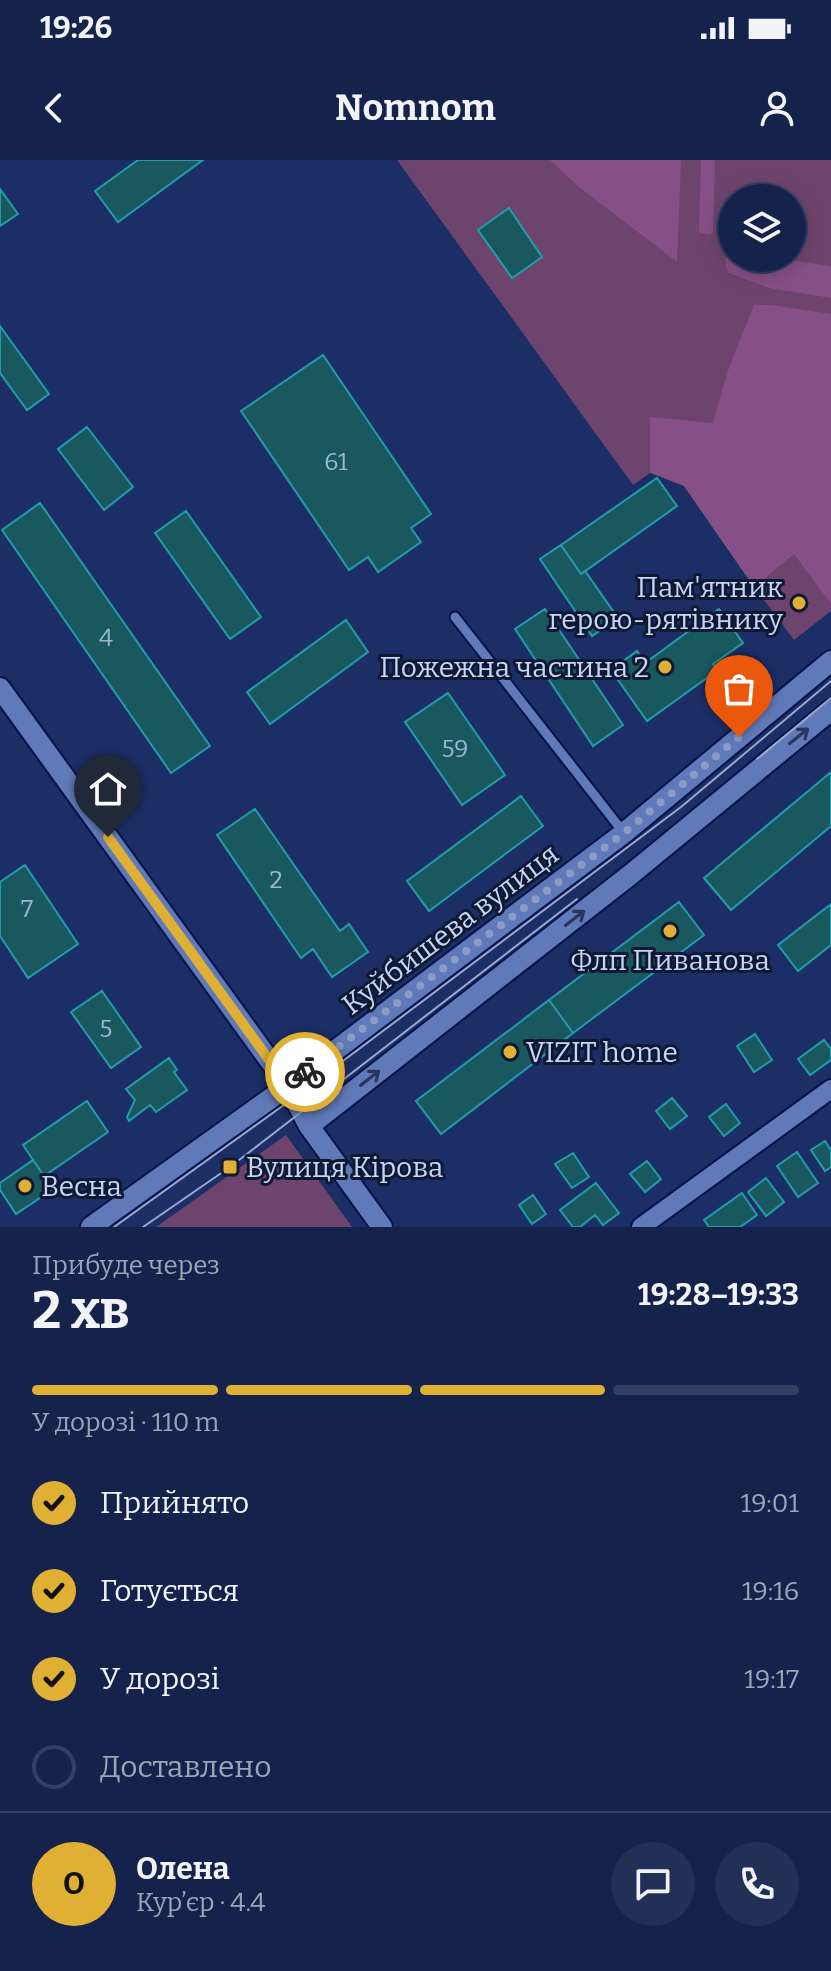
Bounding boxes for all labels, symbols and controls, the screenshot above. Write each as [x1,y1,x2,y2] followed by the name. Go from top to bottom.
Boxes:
[40,10,112,46] text: 19:26
[32,86,76,130] icon: back
[335,86,496,130] text: Nomnom
[755,86,799,130] icon: person
[718,184,806,272] map controls
[718,184,806,272] button: layers
[324,448,348,476] house number: 61
[549,571,784,636] place label: Пам'ятник герою-рятівнику
[790,594,808,612] marker: Пам'ятник герою-рятівнику
[99,624,113,652] house number: 4
[379,651,649,684] place label: Пожежна частина 2
[705,655,773,737] pin
[656,658,674,676] marker: Пожежна частина 2
[717,667,761,711] icon: bag
[788,727,809,745] one-way arrow
[442,735,468,763] house number: 59
[74,755,142,837] pin
[86,767,130,811] icon: home
[336,837,565,1021] street label: Куйбишева вулиця
[269,866,283,894] house number: 2
[21,895,33,923] house number: 7
[564,909,585,926] one-way arrow
[661,922,679,940] marker: Флп Пиванова
[570,944,770,977] place label: Флп Пиванова
[100,1015,112,1043] house number: 5
[265,1032,345,1112] courier
[526,1036,678,1069] place label: VIZIT home
[501,1043,519,1061] marker: VIZIT home
[283,1050,327,1094] icon: bike
[359,1069,380,1087] one-way arrow
[246,1151,443,1184] place label: Вулиця Кірова
[221,1158,239,1176] marker: Вулиця Кірова
[41,1170,122,1203] place label: Весна
[16,1177,34,1195] marker: Весна
[32,1250,220,1281] text: Прибуде через
[638,1277,799,1313] text: 19:28–19:33
[32,1279,130,1342] text: 2 хв
[32,1407,219,1438] text: У дорозі · 110 m
[32,1481,76,1525] icon: check
[100,1485,249,1521] text: Прийнято
[741,1488,799,1519] text: 19:01
[32,1569,76,1613] icon: check
[100,1573,239,1609] text: Готується
[742,1576,799,1607] text: 19:16
[32,1657,76,1701] icon: check
[100,1661,220,1697] text: У дорозі
[744,1664,799,1695] text: 19:17
[100,1749,271,1785] text: Доставлено
[611,1842,695,1926] button: chat
[715,1842,799,1926] button: phone
[136,1851,230,1887] text: Олена
[63,1866,85,1902] text: О
[136,1887,265,1918] text: Кур’єр · 4.4

